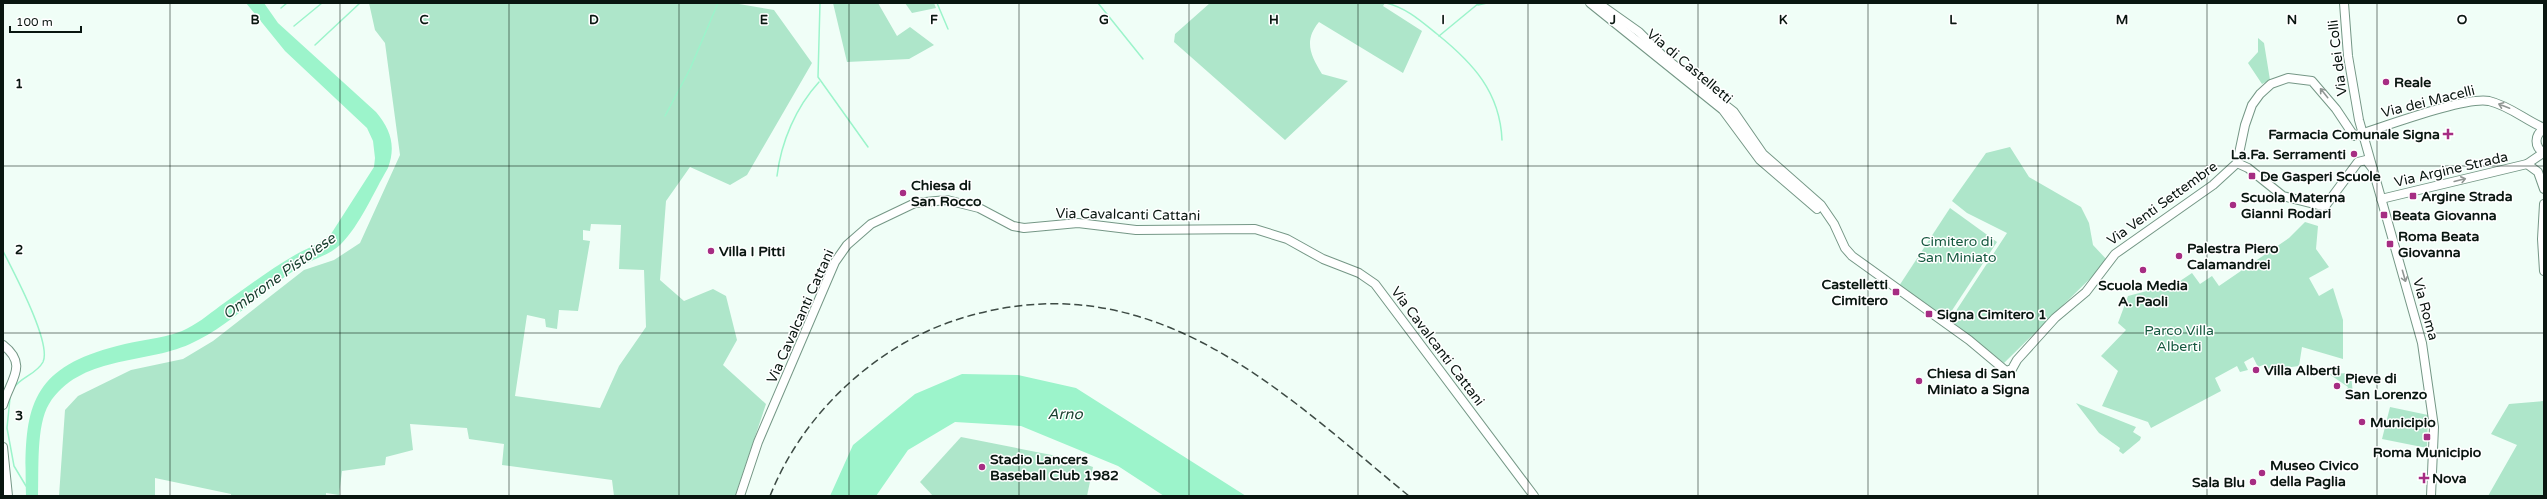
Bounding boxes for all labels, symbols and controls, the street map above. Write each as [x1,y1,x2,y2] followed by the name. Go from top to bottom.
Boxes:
[10,8,81,34] scale bar
[250,12,260,28] text: B
[419,12,429,28] text: C
[589,12,599,28] text: D
[760,12,768,28] text: E
[930,12,938,28] text: F
[1099,12,1109,28] text: G
[1269,12,1279,28] text: H
[1441,12,1445,28] text: I
[1609,12,1616,28] text: J
[1779,12,1788,28] text: K
[1949,12,1957,28] text: L
[2116,12,2128,28] text: M
[2287,12,2297,28] text: N
[2457,12,2468,28] text: O
[16,15,53,29] text: 100 m
[2324,19,2351,97] street label: Via dei Colli
[1643,25,1736,107] street label: Via di Castelletti
[2394,74,2431,91] place label: Reale
[15,76,23,92] text: 1
[2381,77,2391,87] marker: Reale
[2380,82,2477,121] street label: Via dei Macelli
[2319,87,2328,98] one-way arrow
[2498,102,2510,109] one-way arrow
[2268,126,2440,143] place label: Farmacia Comunale Signa
[2443,129,2453,139] marker: Farmacia Comunale Signa
[2231,146,2346,163] place label: La.Fa. Serramenti
[2393,148,2510,191] street label: Via Argine Strada
[2349,149,2359,159] marker: La.Fa. Serramenti
[2104,158,2221,249] street label: Via Venti Settembre
[2260,168,2381,185] place label: De Gasperi Scuole
[2247,171,2257,181] marker: De Gasperi Scuole
[2454,176,2467,184] one-way arrow
[911,177,982,210] place label: Chiesa di San Rocco
[898,188,908,198] marker: Chiesa di San Rocco
[2421,188,2513,205] place label: Argine Strada
[2241,189,2345,222] place label: Scuola Materna Gianni Rodari
[2408,191,2418,201] marker: Argine Strada
[2228,200,2238,210] marker: Scuola Materna Gianni Rodari
[1055,205,1201,224] street label: Via Cavalcanti Cattani
[2392,207,2497,224] place label: Beata Giovanna
[2379,210,2389,220] marker: Beata Giovanna
[219,228,340,323] water label: Ombrone Pistoiese
[2398,228,2479,261] place label: Roma Beata Giovanna
[1917,233,1997,266] park label: Cimitero di San Miniato
[2385,239,2395,249] marker: Roma Beata Giovanna
[2187,240,2279,273] place label: Palestra Piero Calamandrei
[15,242,23,258] text: 2
[719,243,785,260] place label: Villa I Pitti
[706,246,716,256] marker: Villa I Pitti
[763,247,838,386] street label: Via Cavalcanti Cattani
[2174,251,2184,261] marker: Palestra Piero Calamandrei
[2138,265,2148,275] marker: Scuola Media A. Paoli
[2401,270,2408,283] one-way arrow
[1821,276,1888,309] place label: Castelletti Cimitero
[2409,276,2442,342] street label: Via Roma
[2098,277,2188,310] place label: Scuola Media A. Paoli
[1387,283,1488,409] street label: Via Cavalcanti Cattani
[1891,287,1901,297] marker: Castelletti Cimitero
[1937,306,2047,323] place label: Signa Cimitero 1
[1924,309,1934,319] marker: Signa Cimitero 1
[2144,322,2214,355] park label: Parco Villa Alberti
[2264,362,2340,379] place label: Villa Alberti
[1927,365,2030,398] place label: Chiesa di San Miniato a Signa
[2251,365,2261,375] marker: Villa Alberti
[2345,370,2428,403] place label: Pieve di San Lorenzo
[1914,376,1924,386] marker: Chiesa di San Miniato a Signa
[2332,381,2342,391] marker: Pieve di San Lorenzo
[1047,405,1083,423] water label: Arno
[15,408,23,424] text: 3
[2370,414,2436,431] place label: Municipio
[2357,417,2367,427] marker: Municipio
[2422,432,2432,442] marker: Roma Municipio
[2373,444,2482,461] place label: Roma Municipio
[990,451,1119,484] place label: Stadio Lancers Baseball Club 1982
[2270,457,2359,490] place label: Museo Civico della Paglia
[977,462,987,472] marker: Stadio Lancers Baseball Club 1982
[2257,468,2267,478] marker: Museo Civico della Paglia
[2432,470,2467,487] place label: Nova
[2419,473,2429,483] marker: Nova
[2192,474,2245,491] place label: Sala Blu
[2248,477,2258,487] marker: Sala Blu

